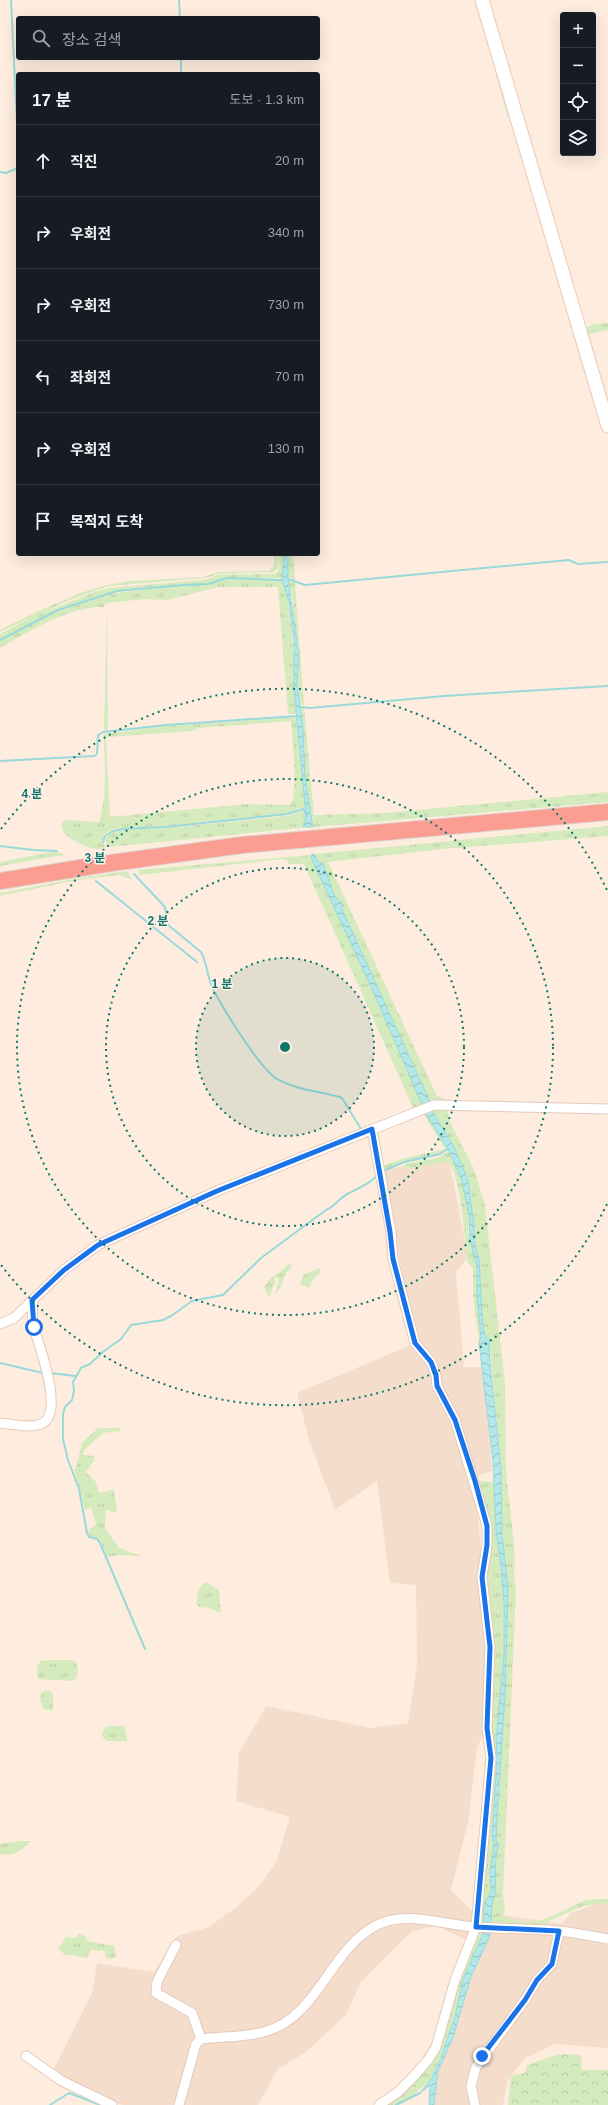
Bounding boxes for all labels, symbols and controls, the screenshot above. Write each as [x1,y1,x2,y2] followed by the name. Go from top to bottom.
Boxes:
[560,12,596,156] map controls
[560,12,596,48] button: +
[16,16,320,60] search box
[30,27,52,49] icon: search
[62,31,121,48] text: 장소 검색
[560,48,596,84] button: −
[560,84,596,120] button: locate
[32,91,71,110] text: 17 분
[230,92,304,107] text: 도보 · 1.3 km
[560,120,596,156] button: layers
[32,150,54,172] icon: ahead
[70,153,98,170] text: 직진
[275,153,304,168] text: 20 m
[32,222,54,244] icon: right
[70,225,111,242] text: 우회전
[268,225,304,240] text: 340 m
[32,294,54,316] icon: right
[70,297,111,314] text: 우회전
[268,297,304,312] text: 730 m
[32,366,54,388] icon: left
[70,369,111,386] text: 좌회전
[275,369,304,384] text: 70 m
[32,438,54,460] icon: right
[70,441,111,458] text: 우회전
[268,441,304,456] text: 130 m
[32,510,54,532] icon: arrive
[70,513,143,530] text: 목적지 도착
[21,787,43,801] text: 4 분
[84,851,106,865] text: 3 분
[147,914,169,928] text: 2 분
[211,977,233,991] text: 1 분
[278,1040,292,1054] centre of rings
[25,1318,43,1336] route start
[473,2047,491,2065] route end

